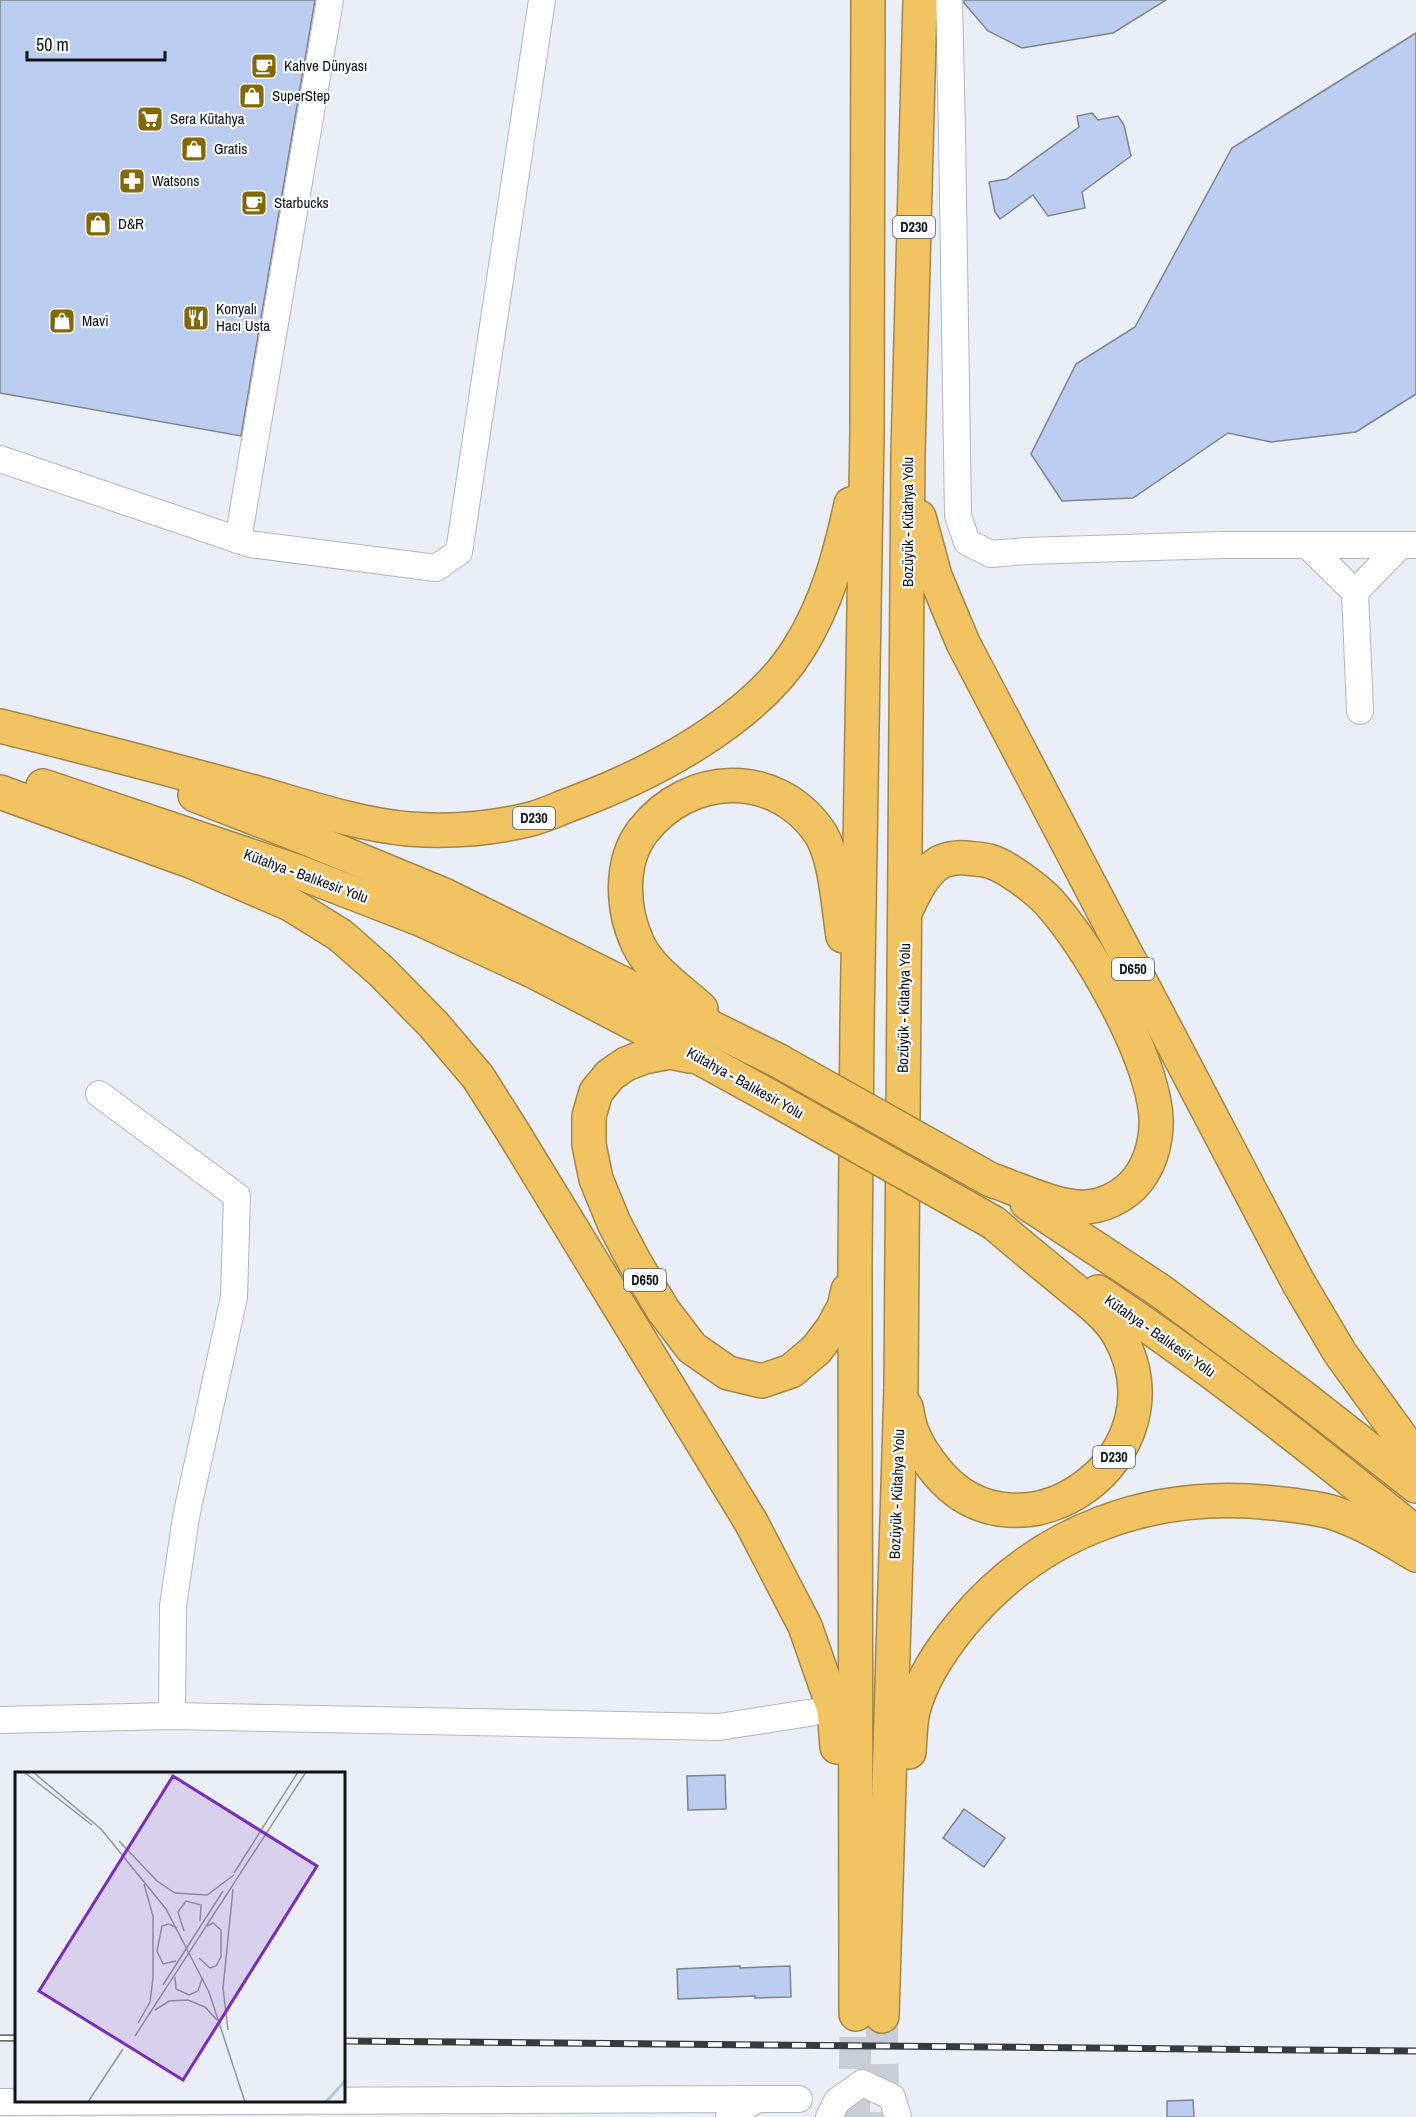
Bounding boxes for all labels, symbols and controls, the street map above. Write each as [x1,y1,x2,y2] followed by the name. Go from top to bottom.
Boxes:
[27,24,165,62] scale bar
[36,32,69,57] text: 50 m
[249,51,279,81] cafe icon: Kahve Dünyası
[284,55,367,76] place label: Kahve Dünyası
[237,81,267,111] shop icon: SuperStep
[272,85,330,106] place label: SuperStep
[135,104,165,134] supermarket icon: Sera Kütahya
[170,108,245,129] place label: Sera Kütahya
[179,134,209,164] shop icon: Gratis
[214,138,248,159] place label: Gratis
[117,166,147,196] pharmacy icon: Watsons
[152,170,199,191] place label: Watsons
[239,188,269,218] cafe icon: Starbucks
[274,192,329,213] place label: Starbucks
[83,209,113,239] shop icon: D&R
[118,213,144,234] place label: D&R
[893,216,935,238] road number: D230
[216,298,270,336] place label: Konyalı Hacı Usta
[181,303,211,333] restaurant icon: Konyalı Hacı Usta
[47,306,77,336] shop icon: Mavi
[82,310,109,331] place label: Mavi
[897,457,918,587] street label: Bozüyük - Kütahya Yolu
[513,807,555,829] road number: D230
[241,843,371,908] street label: Kütahya - Balıkesir Yolu
[892,943,915,1073] street label: Bozüyük - Kütahya Yolu
[1112,958,1154,980] road number: D650
[683,1042,808,1123] street label: Kütahya - Balıkesir Yolu
[624,1269,666,1291] road number: D650
[1101,1289,1220,1382] street label: Kütahya - Balıkesir Yolu
[884,1429,909,1559] street label: Bozüyük - Kütahya Yolu
[1093,1446,1135,1468] road number: D230
[15,1772,345,2102] inset map

